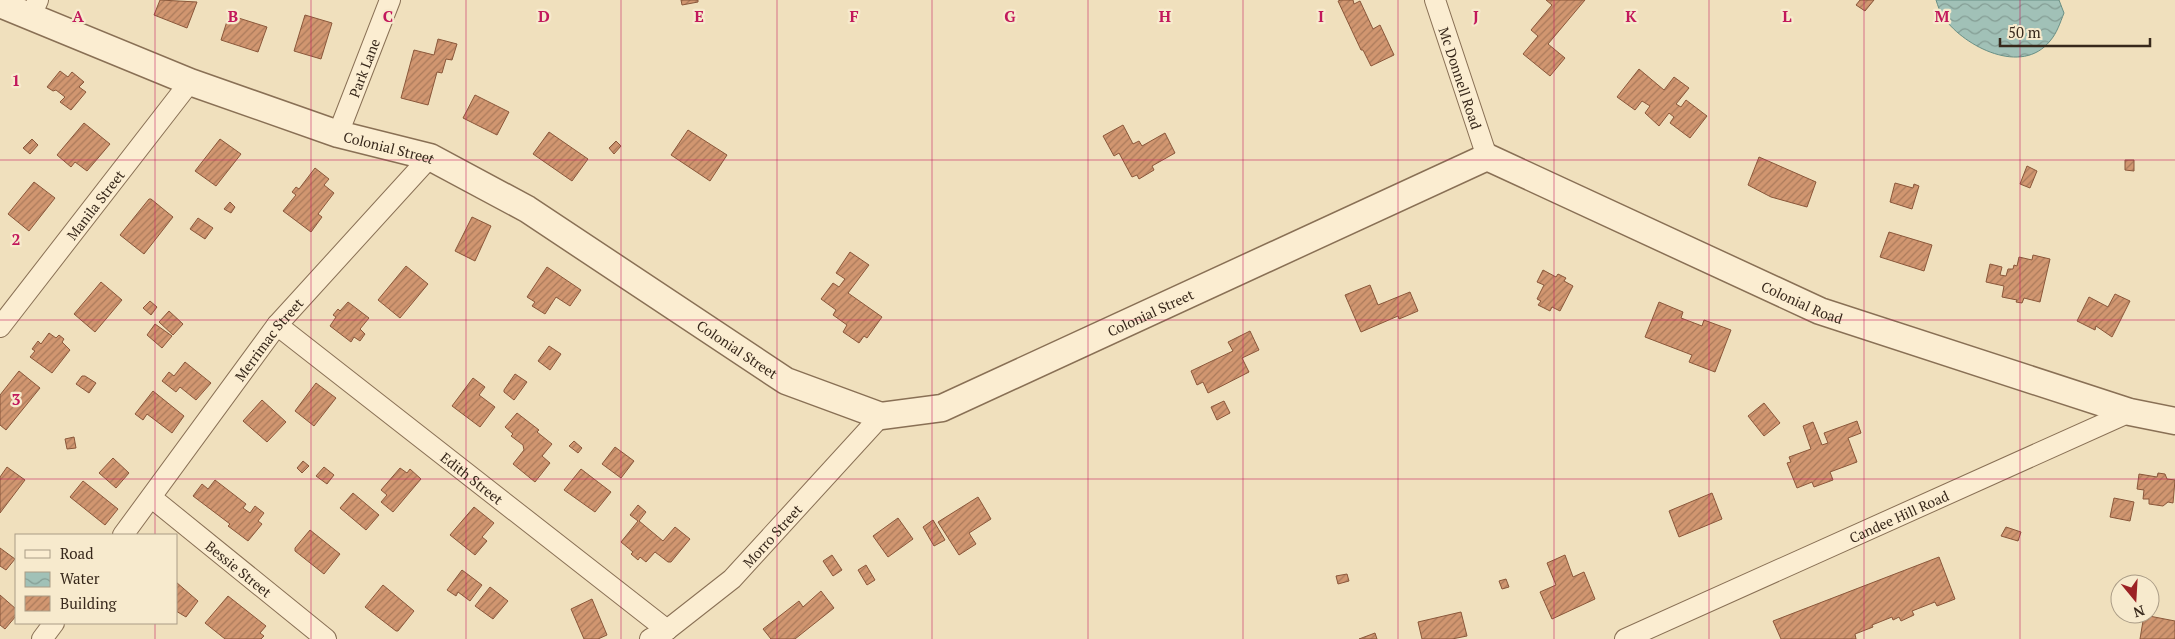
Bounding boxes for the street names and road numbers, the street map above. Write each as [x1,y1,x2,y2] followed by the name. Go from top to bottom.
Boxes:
[1435,24,1487,132] street label: Mc Donnell Road
[344,36,384,100] street label: Park Lane
[342,126,439,168] street label: Colonial Street
[62,165,129,243] street label: Manila Street
[1759,276,1846,327] street label: Colonial Road
[1104,284,1197,340] street label: Colonial Street
[230,293,307,384] street label: Merrimac Street
[694,315,782,383] street label: Colonial Street
[437,447,508,509] street label: Edith Street
[1846,485,1952,547] street label: Candee Hill Road
[738,499,806,571] street label: Morro Street
[202,536,277,602] street label: Bessie Street

